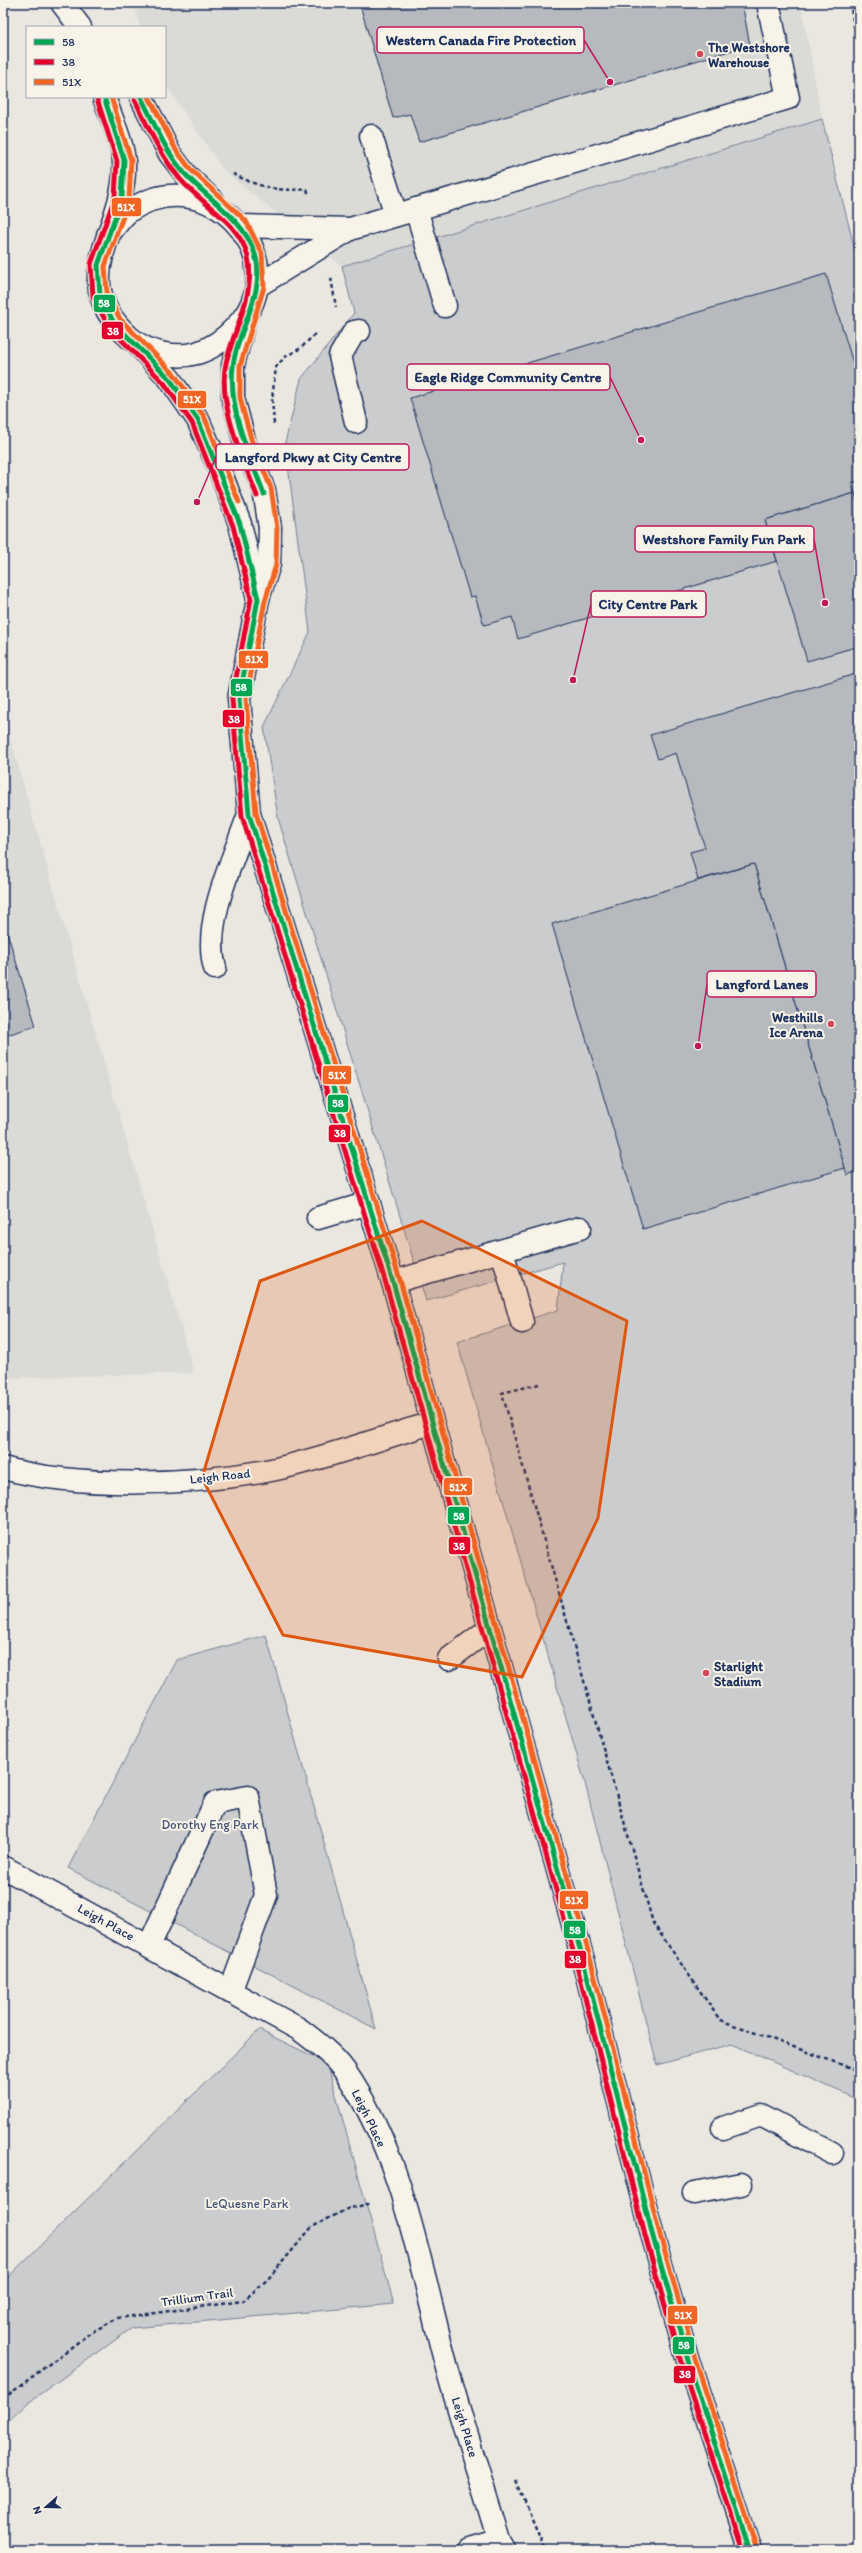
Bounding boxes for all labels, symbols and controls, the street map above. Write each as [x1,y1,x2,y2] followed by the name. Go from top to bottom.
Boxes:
[26,26,166,98] legend
[377,27,584,53] callout: Western Canada Fire Protection
[386,32,576,49] text: Western Canada Fire Protection
[62,35,75,49] text: 58
[707,40,790,70] place label: The Westshore Warehouse
[695,49,705,59] marker: The Westshore Warehouse
[62,55,76,69] text: 38
[62,75,82,89] text: 51X
[111,197,142,217] line badge: 51X
[117,201,136,214] text: 51X
[93,294,116,313] line badge: 58
[98,297,110,310] text: 58
[101,321,124,340] line badge: 38
[107,325,119,338] text: 38
[407,364,610,390] callout: Eagle Ridge Community Centre
[414,369,602,386] text: Eagle Ridge Community Centre
[177,390,207,409] line badge: 51X
[183,393,202,406] text: 51X
[216,444,409,470] callout: Langford Pkwy at City Centre
[225,449,402,466] text: Langford Pkwy at City Centre
[635,526,814,552] callout: Westshore Family Fun Park
[643,531,806,548] text: Westshore Family Fun Park
[591,591,706,617] callout: City Centre Park
[598,596,698,613] text: City Centre Park
[238,650,269,669] line badge: 51X
[245,653,264,666] text: 51X
[230,678,253,697] line badge: 58
[235,681,247,694] text: 58
[222,709,245,728] line badge: 38
[228,713,240,726] text: 38
[707,971,816,997] callout: Langford Lanes
[715,976,809,993] text: Langford Lanes
[769,1010,823,1040] place label: Westhills Ice Arena
[826,1019,836,1029] marker: Westhills Ice Arena
[322,1065,352,1085] line badge: 51X
[328,1069,347,1082] text: 51X
[327,1094,349,1113] line badge: 58
[332,1097,344,1110] text: 58
[328,1124,351,1143] line badge: 38
[334,1127,346,1140] text: 38
[189,1465,251,1487] street label: Leigh Road
[443,1477,473,1496] line badge: 51X
[449,1481,468,1494] text: 51X
[447,1506,470,1525] line badge: 58
[453,1510,465,1523] text: 58
[448,1536,471,1555] line badge: 38
[453,1540,465,1553] text: 38
[714,1659,763,1689] place label: Starlight Stadium
[701,1668,711,1678] marker: Starlight Stadium
[161,1817,259,1832] park label: Dorothy Eng Park
[559,1890,589,1910] line badge: 51X
[565,1894,584,1907] text: 51X
[75,1900,137,1944] street label: Leigh Place
[563,1920,586,1939] line badge: 58
[569,1924,581,1937] text: 58
[564,1950,587,1969] line badge: 38
[569,1953,581,1966] text: 38
[349,2087,389,2149] street label: Leigh Place
[205,2196,289,2211] park label: LeQuesne Park
[160,2284,234,2309] street label: Trillium Trail
[667,2305,698,2325] line badge: 51X
[674,2309,693,2322] text: 51X
[672,2336,695,2355] line badge: 58
[678,2339,690,2352] text: 58
[673,2365,696,2384] line badge: 38
[679,2368,691,2381] text: 38
[449,2395,481,2459] street label: Leigh Place
[26,2487,66,2527] north arrow
[30,2505,44,2516] text: N

